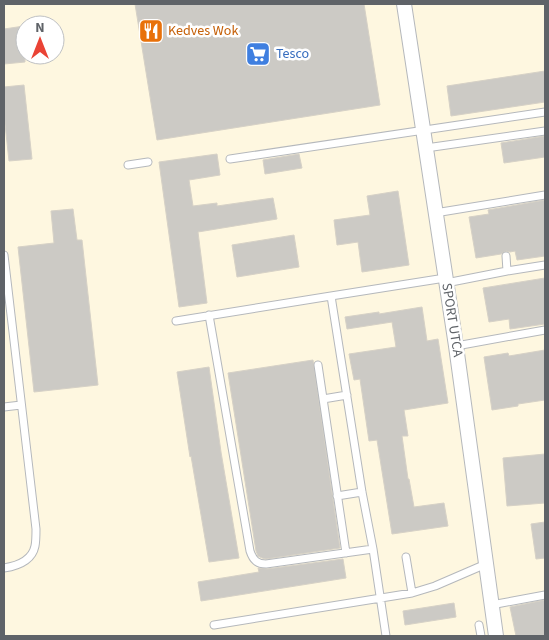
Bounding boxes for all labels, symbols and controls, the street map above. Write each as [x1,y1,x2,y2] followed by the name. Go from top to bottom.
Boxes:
[15,15,65,65] north arrow
[35,18,45,38] text: N
[138,18,164,44] restaurant icon: Kedves Wok
[168,21,238,41] place label: Kedves Wok
[245,41,271,67] supermarket icon: Tesco
[276,44,309,64] place label: Tesco
[436,282,468,359] street label: SPORT UTCA

